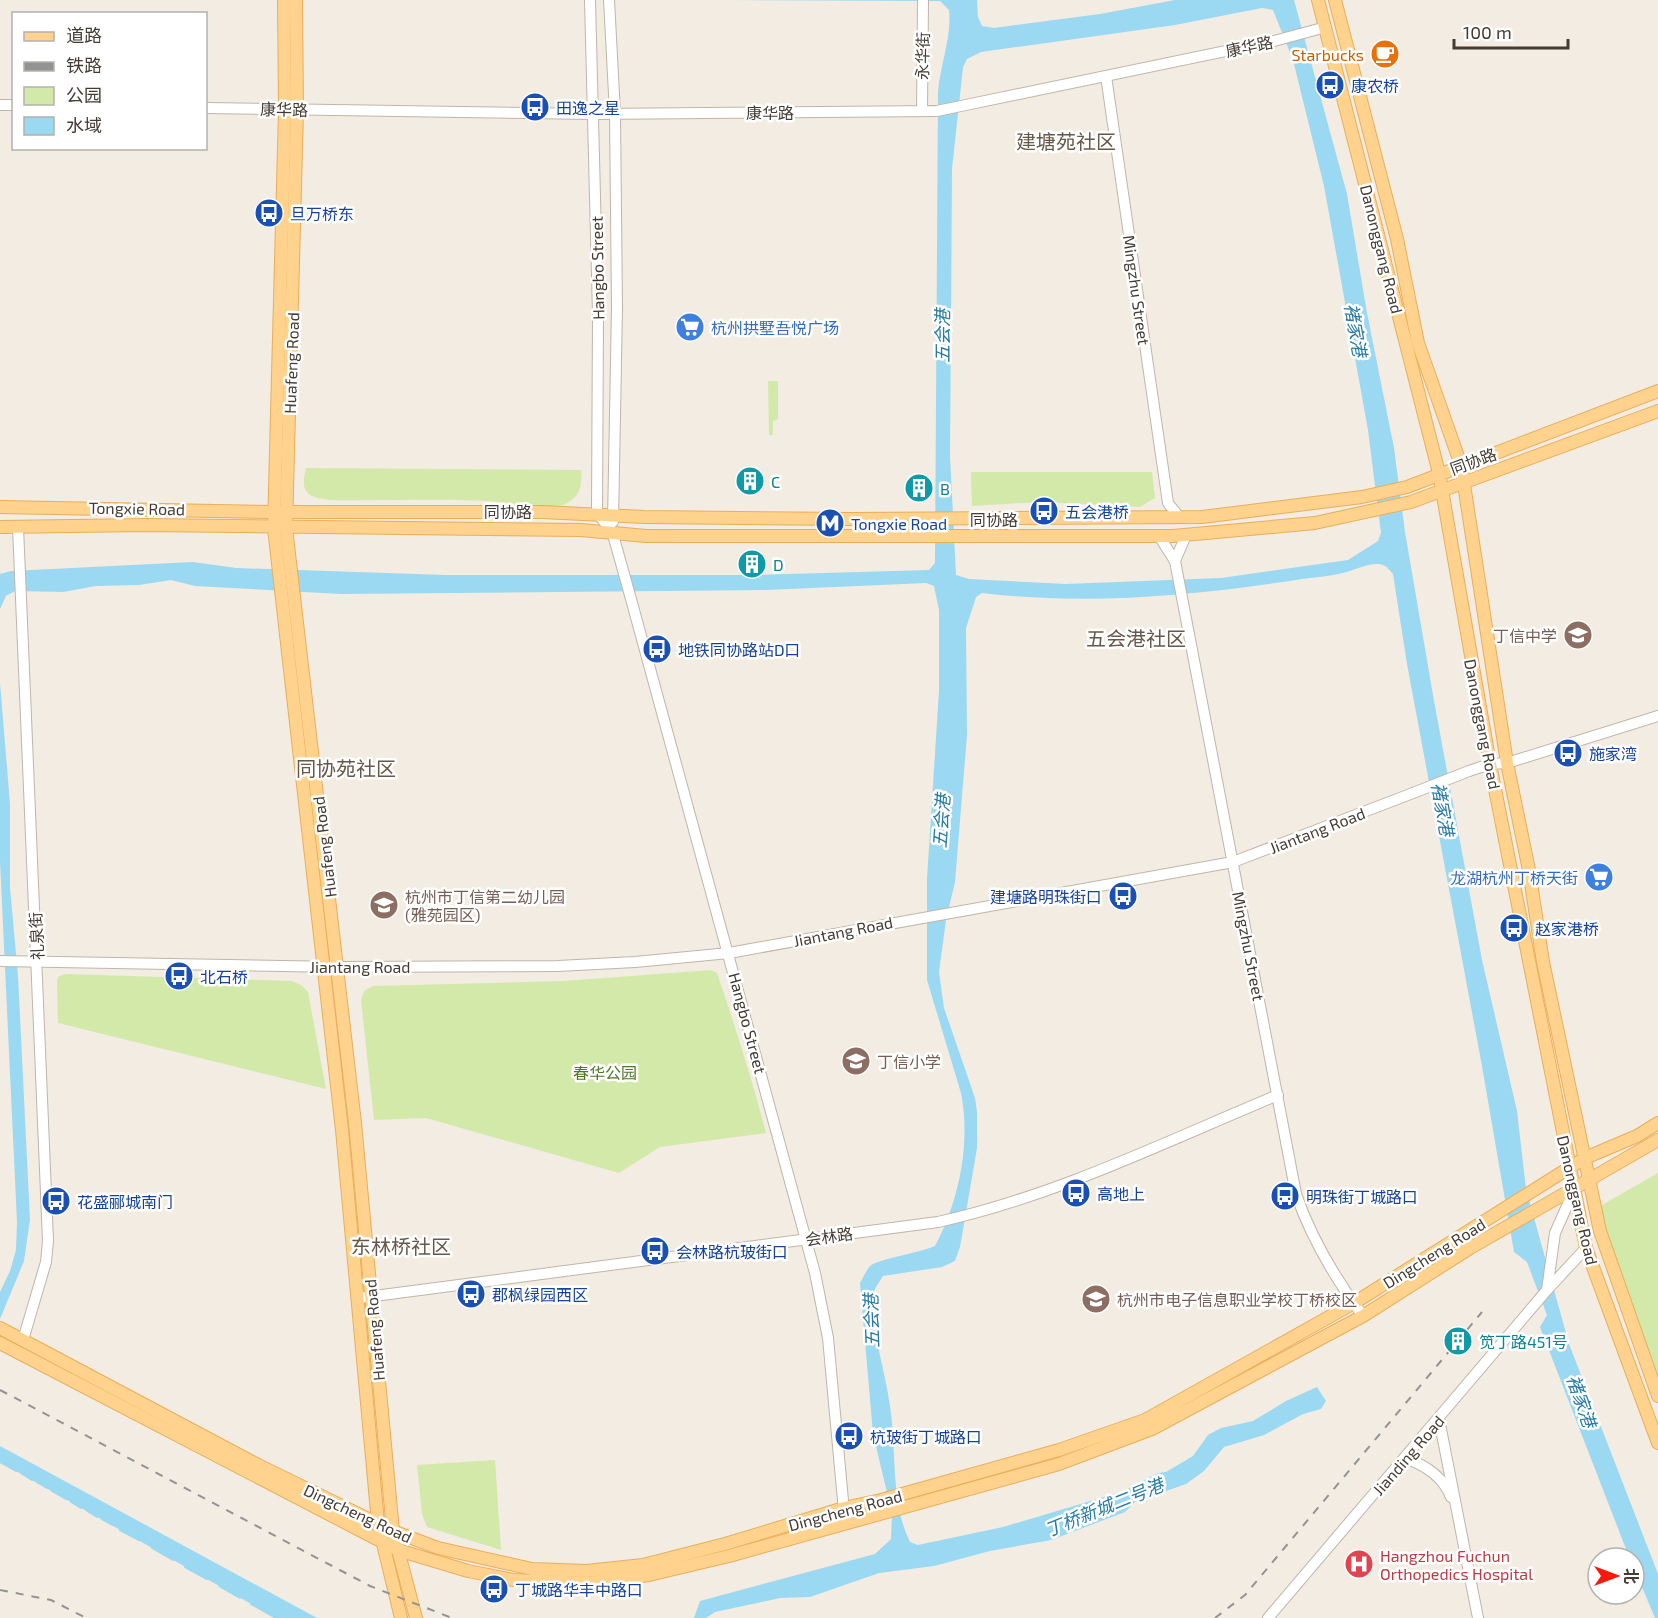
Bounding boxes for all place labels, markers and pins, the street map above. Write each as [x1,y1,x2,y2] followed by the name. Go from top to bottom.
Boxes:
[1369,38,1401,70] cafe icon: Starbucks
[1291,45,1364,64] place label: Starbucks
[1314,69,1346,101] bus stop icon: 康农桥
[1351,76,1399,95] place label: 康农桥
[519,91,551,123] bus stop icon: 田逸之星
[556,98,620,117] place label: 田逸之星
[253,197,285,229] bus stop icon: 旦万桥东
[290,204,354,223] place label: 旦万桥东
[674,311,706,343] supermarket icon: 杭州拱墅吾悦广场
[711,318,839,337] place label: 杭州拱墅吾悦广场
[734,465,766,497] building icon: C
[771,472,780,491] place label: C
[903,472,935,504] building icon: B
[940,479,950,498] place label: B
[1028,495,1060,527] bus stop icon: 五会港桥
[1065,502,1129,521] place label: 五会港桥
[814,507,846,539] metro station icon: Tongxie Road
[851,514,947,533] place label: Tongxie Road
[736,548,768,580] building icon: D
[773,555,784,574] place label: D
[1562,619,1594,651] school or university icon: 丁信中学
[1493,626,1557,645] place label: 丁信中学
[641,633,673,665] bus stop icon: 地铁同协路站D口
[678,640,801,659] place label: 地铁同协路站D口
[1552,737,1584,769] bus stop icon: 施家湾
[1589,744,1637,763] place label: 施家湾
[1583,861,1615,893] supermarket icon: 龙湖杭州丁桥天街
[1450,868,1578,887] place label: 龙湖杭州丁桥天街
[1107,880,1139,912] bus stop icon: 建塘路明珠街口
[405,887,565,924] place label: 杭州市丁信第二幼儿园 (雅苑园区)
[990,887,1102,906] place label: 建塘路明珠街口
[368,889,400,921] school or university icon: 杭州市丁信第二幼儿园 (雅苑园区)
[1498,912,1530,944] bus stop icon: 赵家港桥
[1535,919,1599,938] place label: 赵家港桥
[163,960,195,992] bus stop icon: 北石桥
[200,967,248,986] place label: 北石桥
[840,1045,872,1077] school or university icon: 丁信小学
[877,1052,941,1071] place label: 丁信小学
[1060,1177,1092,1209] bus stop icon: 高地上
[1269,1180,1301,1212] bus stop icon: 明珠街丁城路口
[1097,1184,1145,1203] place label: 高地上
[40,1185,72,1217] bus stop icon: 花盛郦城南门
[1306,1187,1418,1206] place label: 明珠街丁城路口
[77,1192,173,1211] place label: 花盛郦城南门
[639,1235,671,1267] bus stop icon: 会林路杭玻街口
[676,1242,788,1261] place label: 会林路杭玻街口
[455,1278,487,1310] bus stop icon: 郡枫绿园西区
[1080,1283,1112,1315] school or university icon: 杭州市电子信息职业学校丁桥校区
[492,1285,588,1304] place label: 郡枫绿园西区
[1117,1290,1357,1309] place label: 杭州市电子信息职业学校丁桥校区
[1442,1325,1474,1357] building icon: 笕丁路451号
[1479,1332,1568,1351] place label: 笕丁路451号
[833,1420,865,1452] bus stop icon: 杭玻街丁城路口
[870,1427,982,1446] place label: 杭玻街丁城路口
[1380,1546,1533,1583] place label: Hangzhou Fuchun Orthopedics Hospital
[1343,1548,1375,1580] hospital icon: Hangzhou Fuchun Orthopedics Hospital
[478,1573,510,1605] bus stop icon: 丁城路华丰中路口
[515,1580,643,1599] place label: 丁城路华丰中路口

